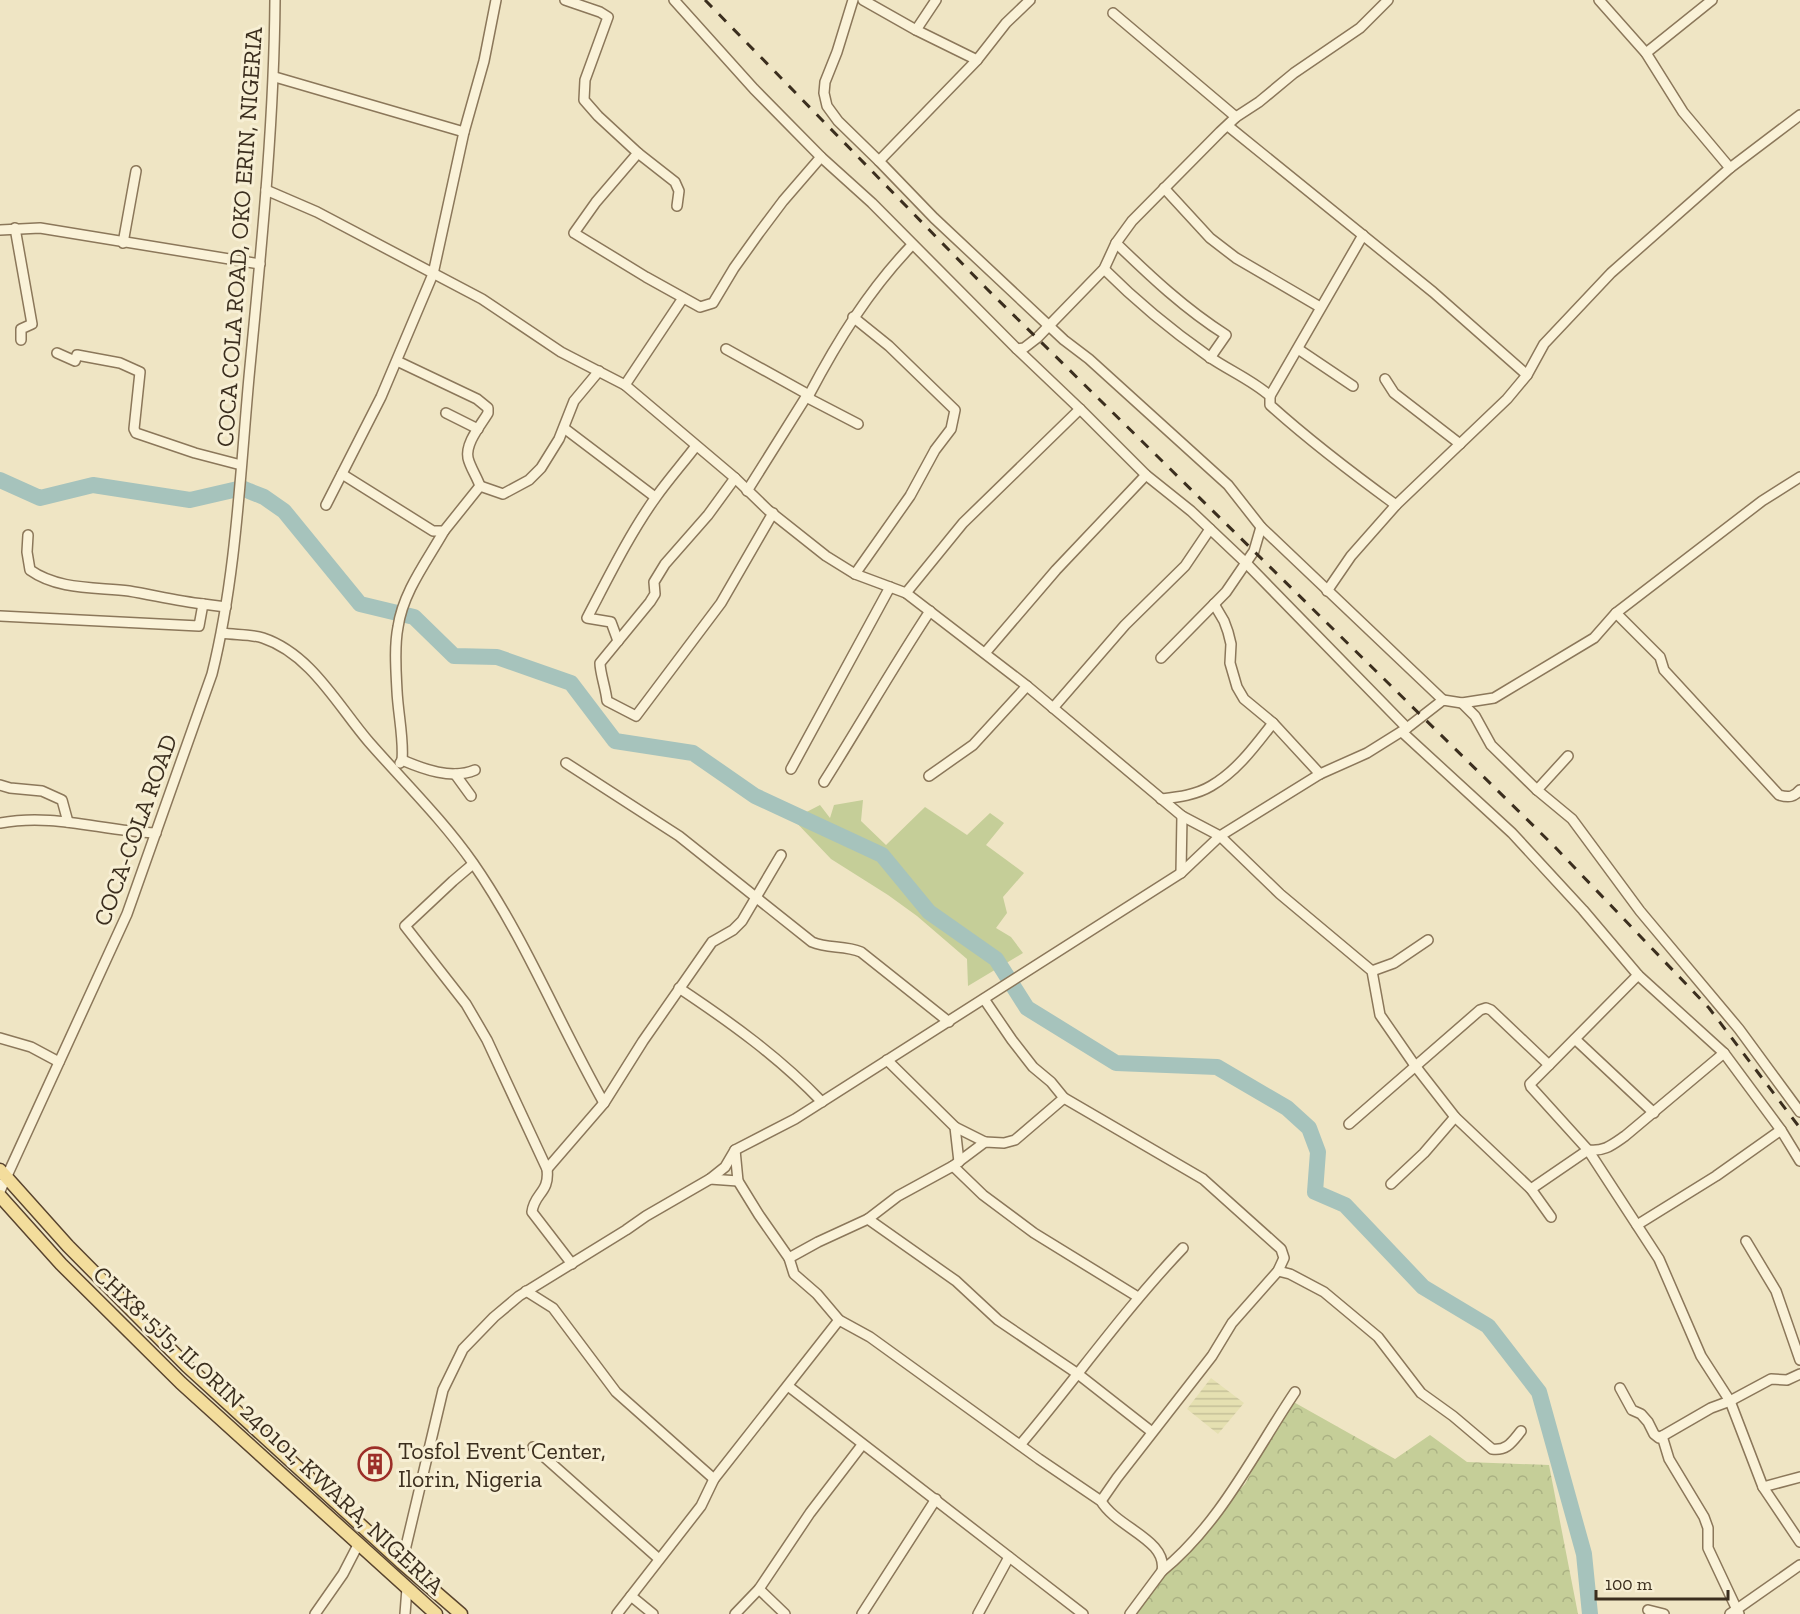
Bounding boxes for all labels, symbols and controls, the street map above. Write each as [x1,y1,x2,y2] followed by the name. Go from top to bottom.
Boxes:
[210,26,268,448] street label: COCA COLA ROAD, OKO ERIN, NIGERIA
[87,730,183,930] street label: COCA-COLA ROAD
[88,1259,451,1601] street label: CHX8+5J5, ILORIN 240101, KWARA, NIGERIA
[398,1436,606,1493] place label: Tosfol Event Center, Ilorin, Nigeria
[357,1446,393,1482] building icon: Tosfol Event Center, Ilorin, Nigeria
[1596,1563,1728,1601] scale bar
[1605,1573,1653,1595] text: 100 m

